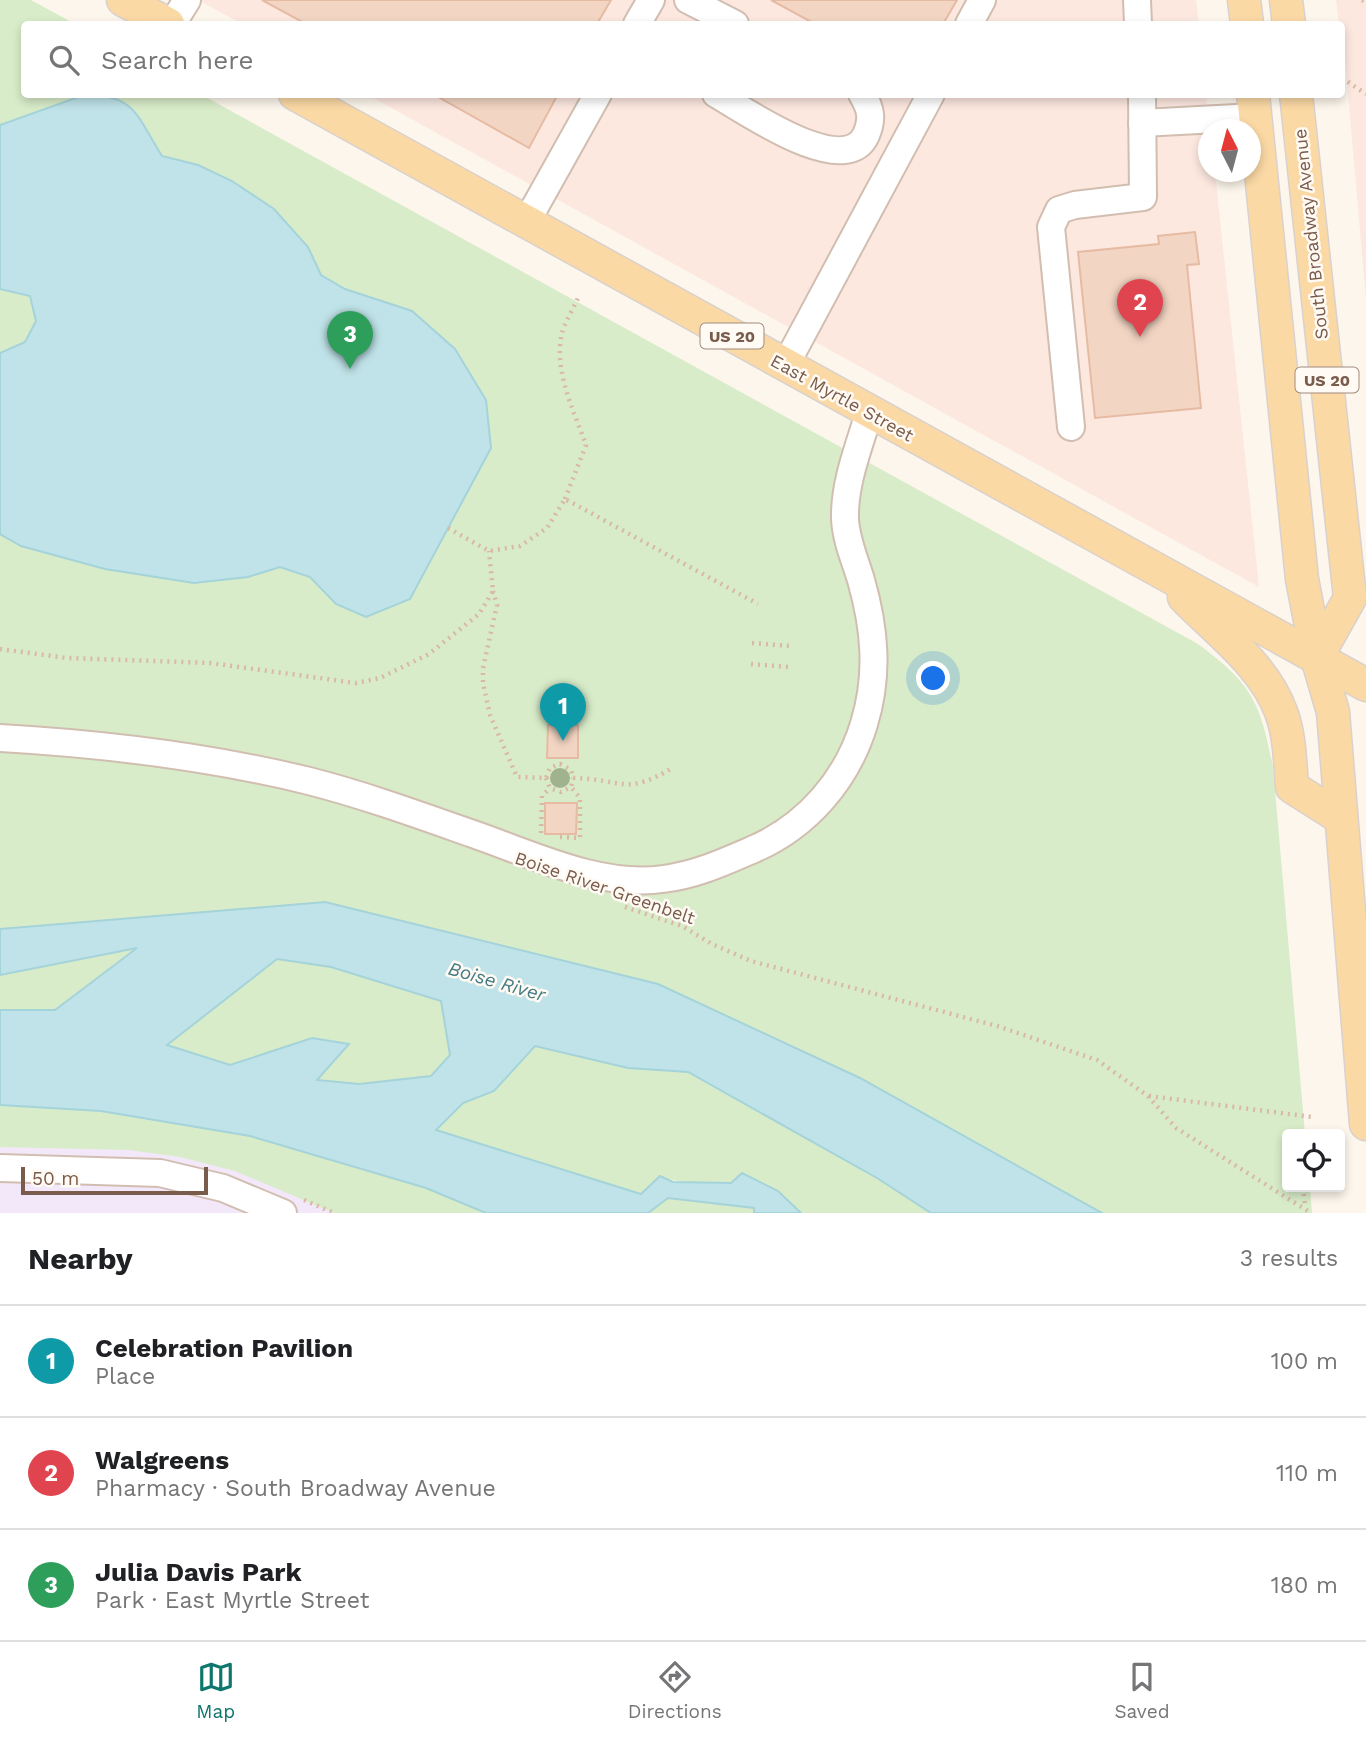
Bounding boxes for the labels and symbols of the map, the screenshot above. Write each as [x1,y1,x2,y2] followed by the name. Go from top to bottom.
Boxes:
[1198,119,1261,182] north arrow
[1289,128,1332,340] street label: South Broadway Avenue
[1117,279,1163,337] pin: 2
[327,311,373,369] pin: 3
[700,324,764,348] road number: US 20
[767,350,918,446] street label: East Myrtle Street
[1296,368,1358,392] road number: US 20
[916,661,950,695] your location
[540,683,586,741] pin: 1
[512,847,698,928] street label: Boise River Greenbelt
[446,957,549,1007] water label: Boise River
[21,1164,208,1196] scale bar

